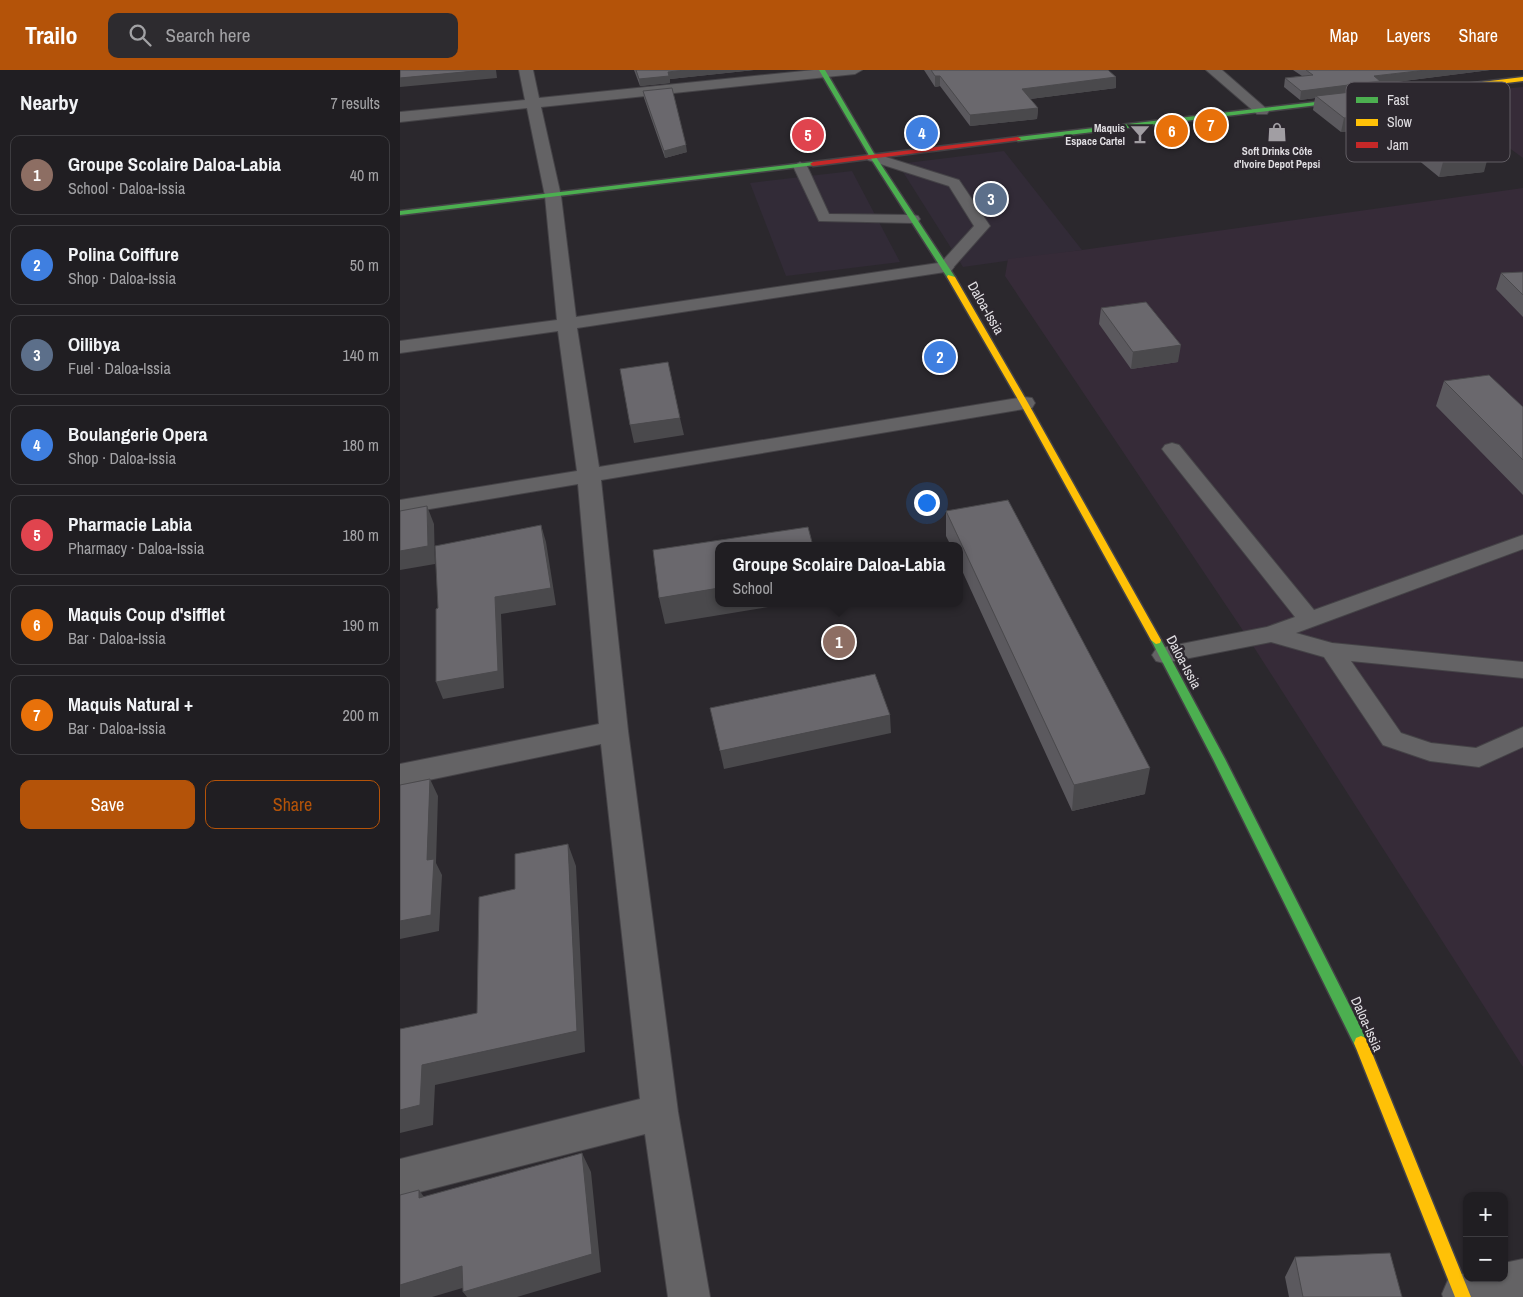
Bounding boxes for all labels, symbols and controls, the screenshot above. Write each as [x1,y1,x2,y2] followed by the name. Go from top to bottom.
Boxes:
[108,13,458,58] search box
[25,19,78,51] text: Trailo
[126,21,154,49] icon: search
[166,22,250,48] text: Search here
[1330,23,1358,48] text: Map
[1386,23,1431,48] text: Layers
[1459,23,1498,48] text: Share
[1346,82,1510,162] legend
[20,88,78,117] text: Nearby
[1387,91,1409,109] text: Fast
[330,92,380,114] text: 7 results
[1195,106,1227,144] pin: 7
[1156,112,1188,150] pin: 6
[1387,113,1413,131] text: Slow
[906,114,938,152] pin: 4
[792,116,824,154] pin: 5
[1065,121,1125,148] place label: Maquis Espace Cartel
[1266,121,1288,143] shop icon: Soft Drinks Côte d'Ivoire Depot Pepsi
[1129,123,1151,145] bar icon: Maquis Espace Cartel
[1387,136,1409,154] text: Jam
[1234,144,1320,171] place label: Soft Drinks Côte d'Ivoire Depot Pepsi
[68,151,281,177] text: Groupe Scolaire Daloa-Labia
[33,164,41,186] text: 1
[350,164,379,186] text: 40 m
[68,177,185,199] text: School · Daloa-Issia
[975,180,1007,218] pin: 3
[68,241,179,267] text: Polina Coiffure
[33,254,41,276] text: 2
[350,254,379,276] text: 50 m
[68,267,176,289] text: Shop · Daloa-Issia
[964,278,1009,338] street label: Daloa-Issia
[68,331,120,357] text: Oilibya
[924,338,956,376] pin: 2
[33,344,41,366] text: 3
[343,344,379,366] text: 140 m
[68,357,171,379] text: Fuel · Daloa-Issia
[68,421,207,447] text: Boulangerie Opera
[33,434,41,456] text: 4
[343,434,379,456] text: 180 m
[68,447,176,469] text: Shop · Daloa-Issia
[914,490,940,516] your location
[68,511,192,537] text: Pharmacie Labia
[33,524,41,546] text: 5
[343,524,379,546] text: 180 m
[68,537,204,559] text: Pharmacy · Daloa-Issia
[715,542,963,607] popup
[732,551,946,577] text: Groupe Scolaire Daloa-Labia
[732,577,773,599] text: School
[68,601,225,627] text: Maquis Coup d'sifflet
[33,614,41,636] text: 6
[343,614,379,636] text: 190 m
[823,623,855,661] pin: 1
[68,627,166,649] text: Bar · Daloa-Issia
[1162,632,1206,692] street label: Daloa-Issia
[68,691,193,717] text: Maquis Natural +
[33,704,41,726] text: 7
[343,704,379,726] text: 200 m
[68,717,166,739] text: Bar · Daloa-Issia
[20,780,195,829] button: Save
[205,780,380,829] button: Share
[1347,994,1387,1055] street label: Daloa-Issia
[1463,1192,1508,1282] map controls
[1463,1192,1508,1237] button: +
[1463,1237,1508,1282] button: −

